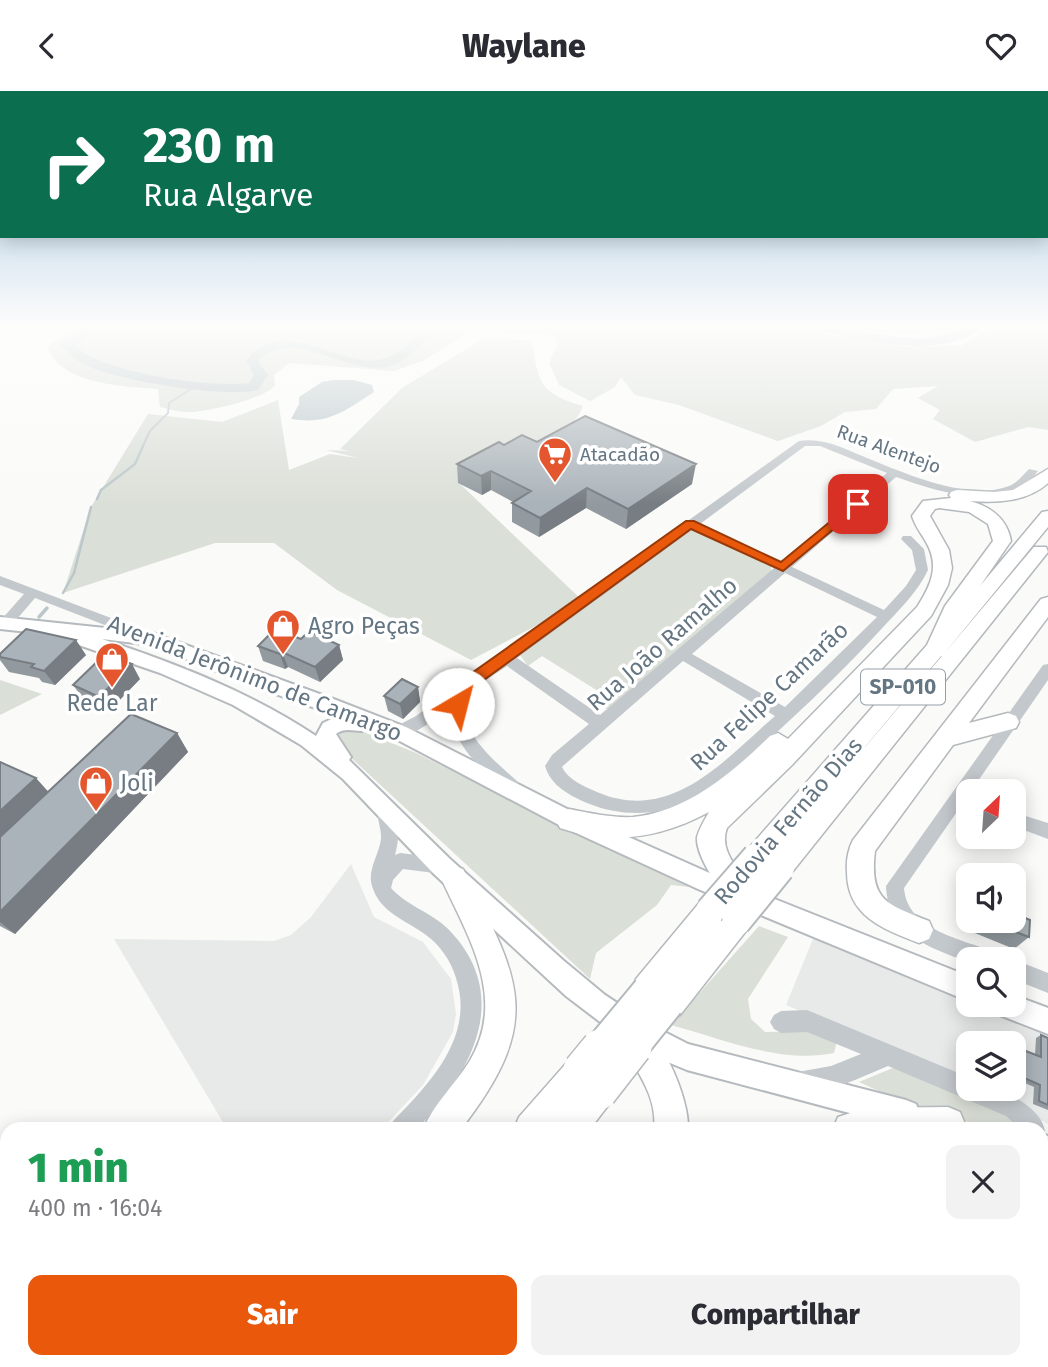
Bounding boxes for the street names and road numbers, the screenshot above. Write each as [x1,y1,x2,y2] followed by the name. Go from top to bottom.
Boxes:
[834,420,944,478] street label: Rua Alentejo
[581,571,743,717] street label: Rua João Ramalho
[104,609,406,747] street label: Avenida Jerônimo de Camargo
[684,616,854,776] street label: Rua Felipe Camarão
[861,669,945,705] road number: SP-010
[708,732,868,910] street label: Rodovia Fernão Dias

